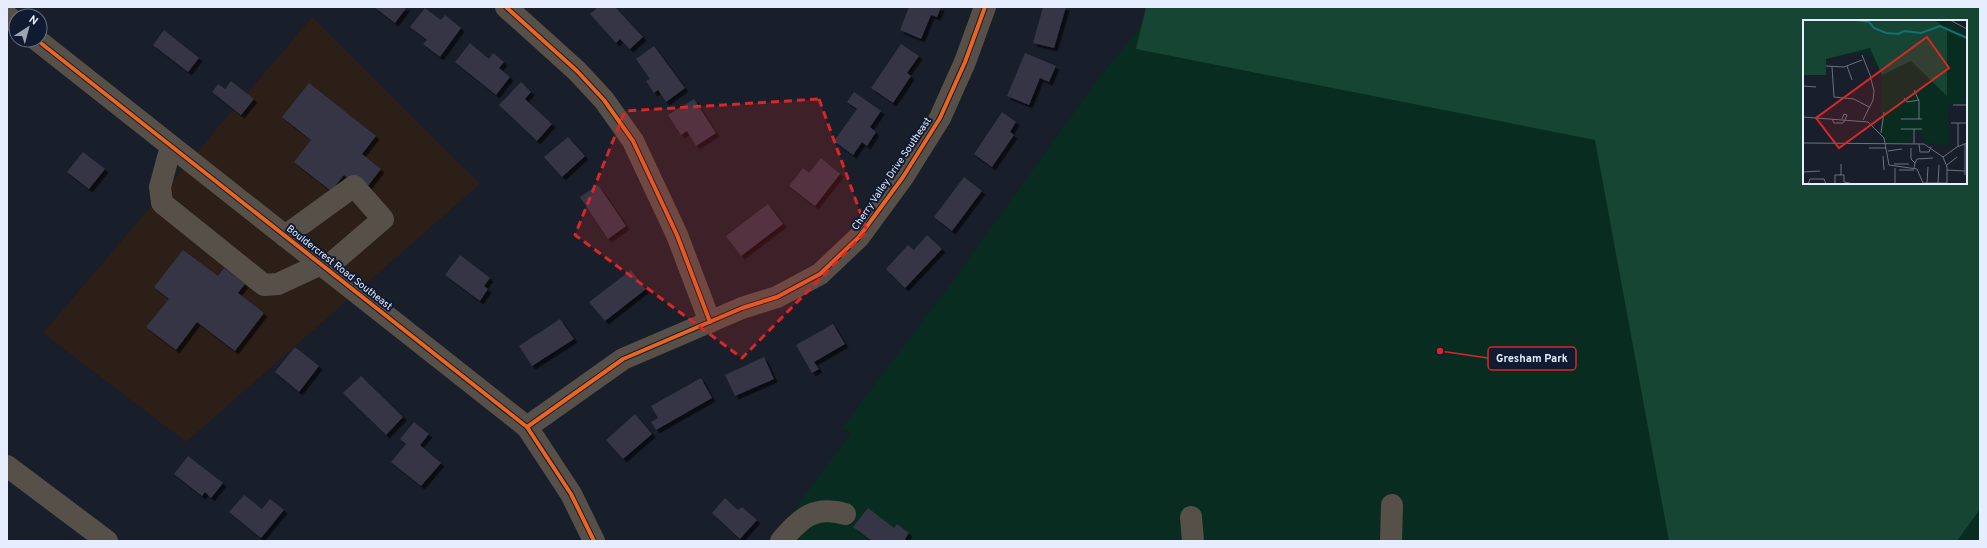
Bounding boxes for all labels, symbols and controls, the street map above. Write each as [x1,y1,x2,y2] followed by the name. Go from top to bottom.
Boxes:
[8,8,48,48] north arrow
[26,13,41,29] text: N
[1803,20,1967,184] inset map
[849,115,935,233] street label: Cherry Valley Drive Southeast
[283,223,395,313] street label: Bouldercrest Road Southeast
[1488,347,1576,370] callout: Gresham Park
[1496,352,1568,366] text: Gresham Park

